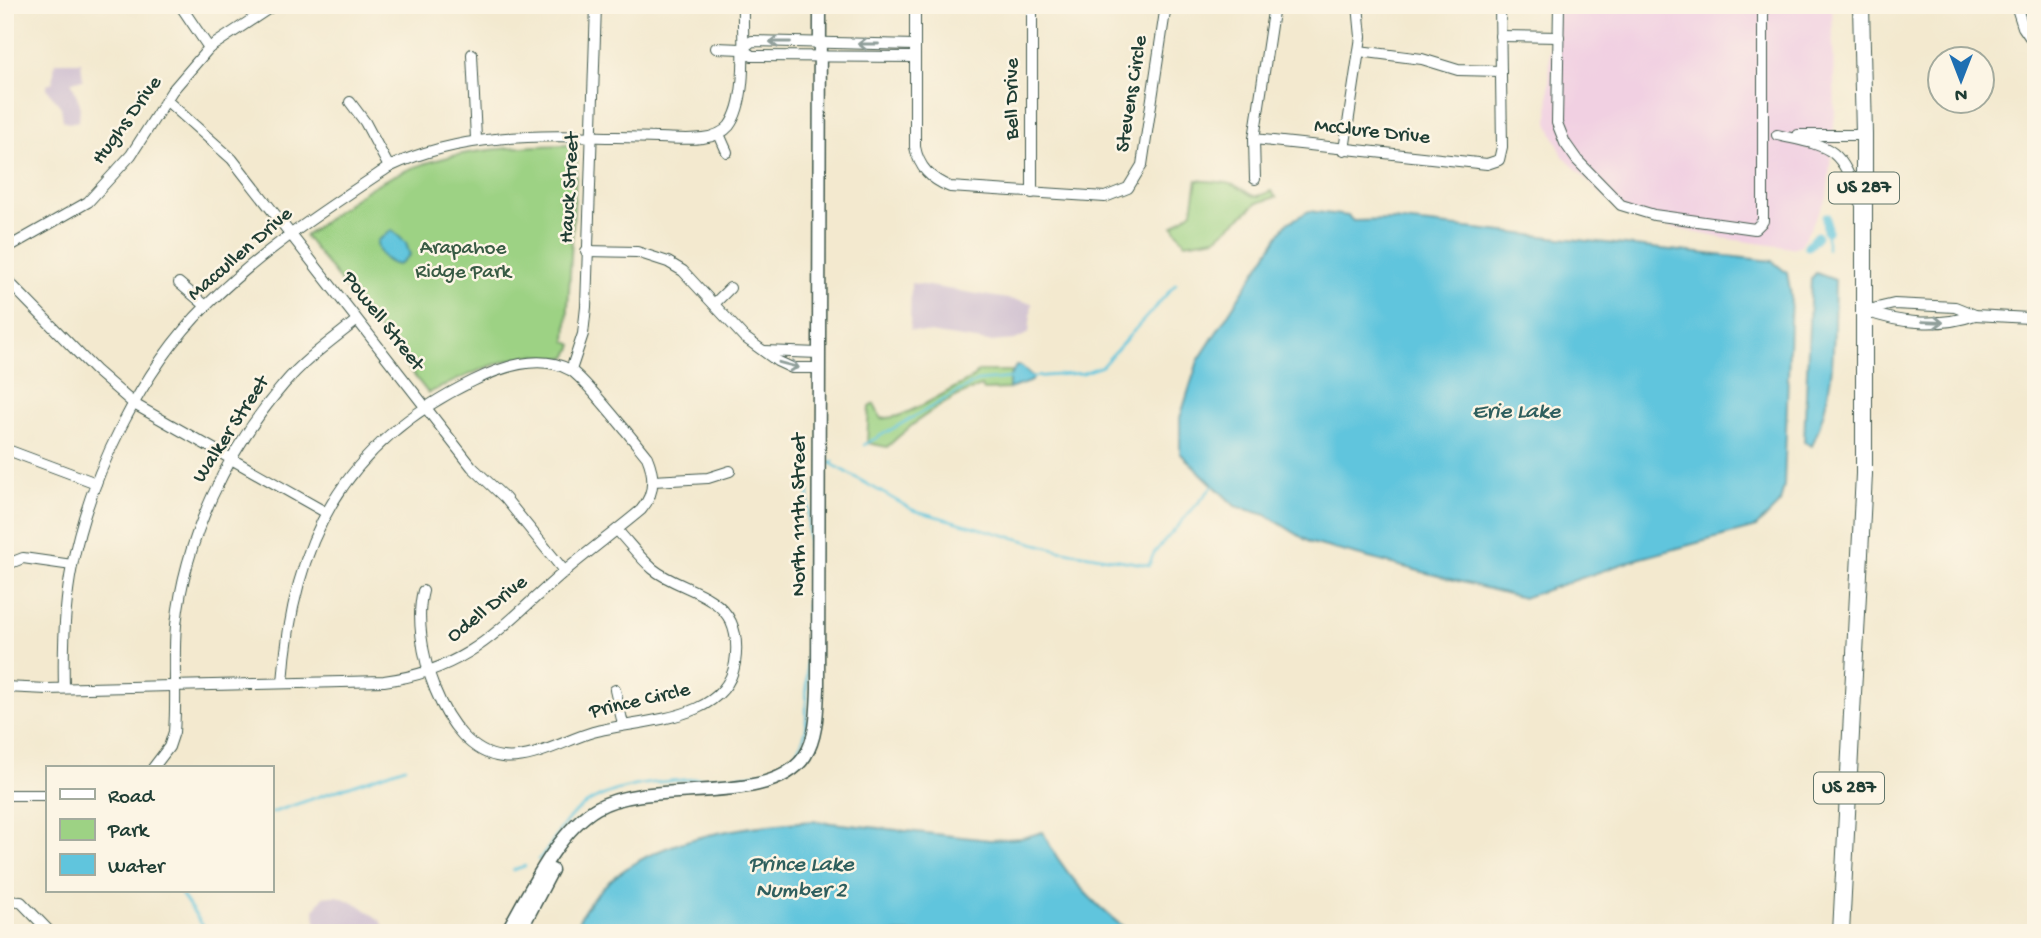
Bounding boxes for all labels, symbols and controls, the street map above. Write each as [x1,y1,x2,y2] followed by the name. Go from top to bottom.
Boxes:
[1111,33,1155,154] street label: Stevens Circle
[768,35,791,49] one-way arrow
[856,37,879,51] one-way arrow
[1926,46,1996,116] north arrow
[1001,57,1026,141] street label: Bell Drive
[87,71,169,170] street label: Hughs Drive
[1955,82,1967,105] text: N
[1313,114,1432,152] street label: McClure Drive
[556,130,587,244] street label: Hauck Street
[1829,172,1899,204] road number: US 287
[183,202,300,307] street label: Maccullen Drive
[415,237,513,286] park label: Arapahoe Ridge Park
[335,266,430,379] street label: Powell Street
[1921,315,1944,328] one-way arrow
[777,359,800,372] one-way arrow
[188,370,277,488] street label: Walker Street
[1472,399,1561,426] water label: Erie Lake
[788,431,813,597] street label: North 111th Street
[443,570,534,649] street label: Odell Drive
[586,678,694,726] street label: Prince Circle
[46,766,273,892] legend
[1814,772,1884,804] road number: US 287
[108,786,156,811] text: Road
[107,820,151,845] text: Park
[748,852,855,905] water label: Prince Lake Number 2
[108,856,166,881] text: Water

